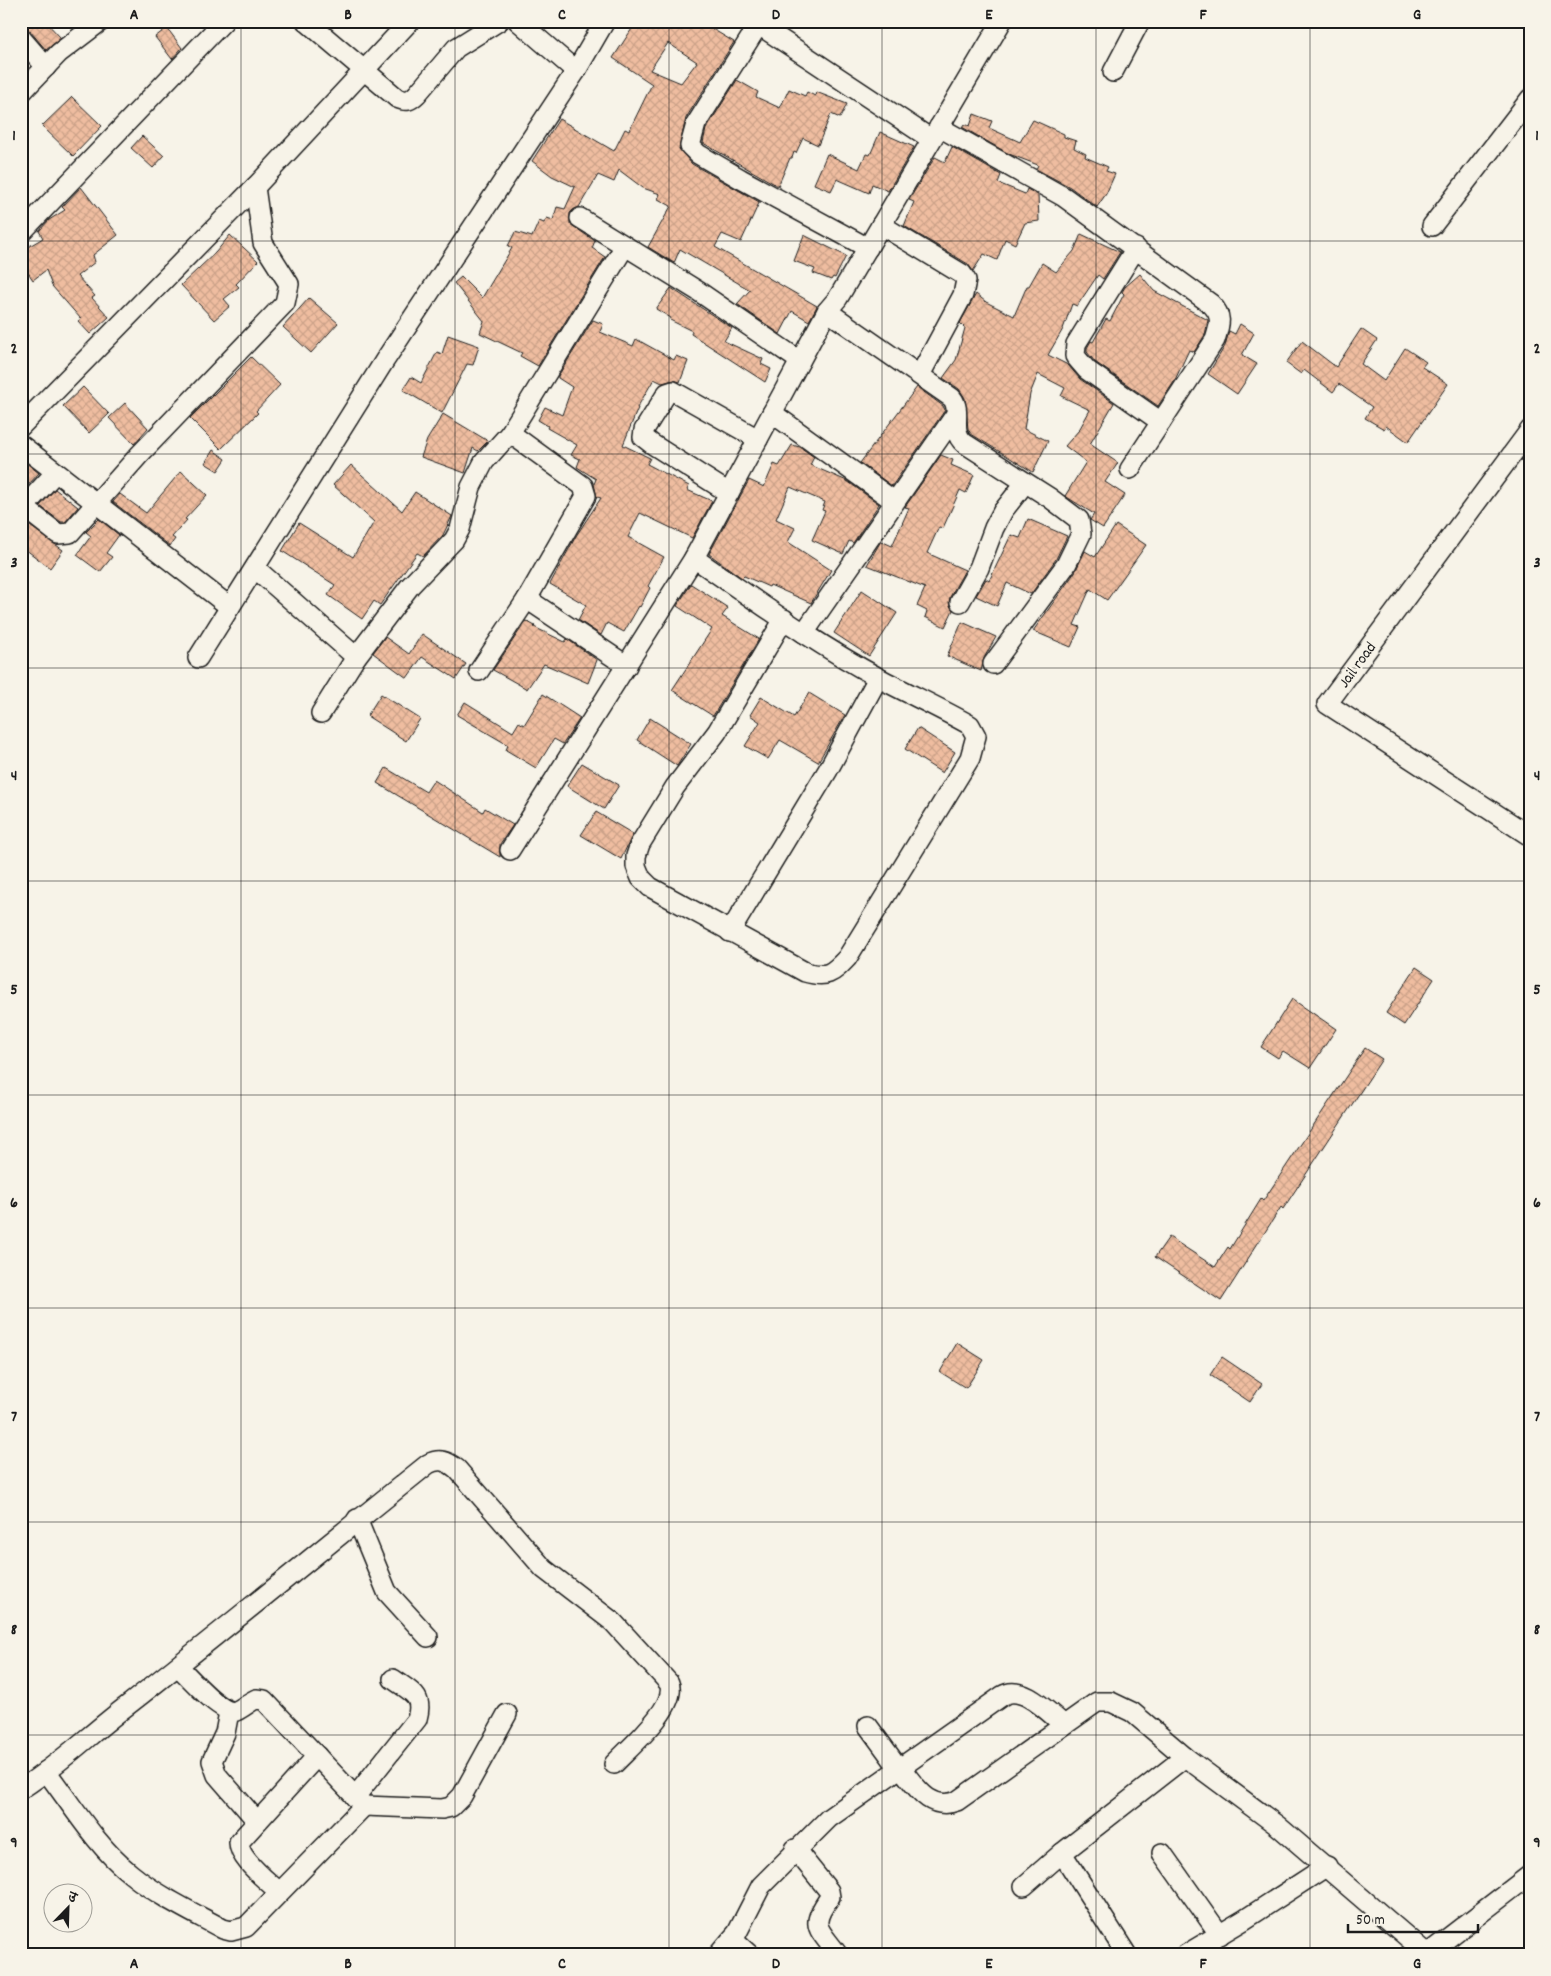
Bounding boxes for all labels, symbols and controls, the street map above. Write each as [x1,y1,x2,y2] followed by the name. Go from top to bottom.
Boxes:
[130,4,139,27] text: A
[344,4,352,27] text: B
[558,4,566,27] text: C
[772,4,781,27] text: D
[985,4,993,27] text: E
[1199,4,1207,27] text: F
[1413,4,1421,27] text: G
[12,125,16,148] text: 1
[1535,125,1539,148] text: 1
[11,338,18,361] text: 2
[1534,338,1541,361] text: 2
[10,552,18,575] text: 3
[1533,552,1541,575] text: 3
[1333,638,1383,693] street label: Jail road
[11,765,17,788] text: 4
[1534,765,1540,788] text: 4
[10,979,18,1002] text: 5
[1533,979,1541,1002] text: 5
[10,1192,18,1215] text: 6
[1533,1192,1541,1215] text: 6
[11,1406,17,1429] text: 7
[1534,1406,1540,1429] text: 7
[11,1619,18,1642] text: 8
[1534,1619,1541,1642] text: 8
[10,1832,18,1855] text: 9
[1533,1832,1541,1855] text: 9
[42,1884,92,1934] north arrow
[64,1887,81,1909] text: उ
[1348,1901,1478,1933] scale bar
[1356,1910,1385,1932] text: 50 m
[130,1953,139,1976] text: A
[344,1953,352,1976] text: B
[558,1953,566,1976] text: C
[772,1953,781,1976] text: D
[985,1953,993,1976] text: E
[1199,1953,1207,1976] text: F
[1413,1953,1421,1976] text: G

